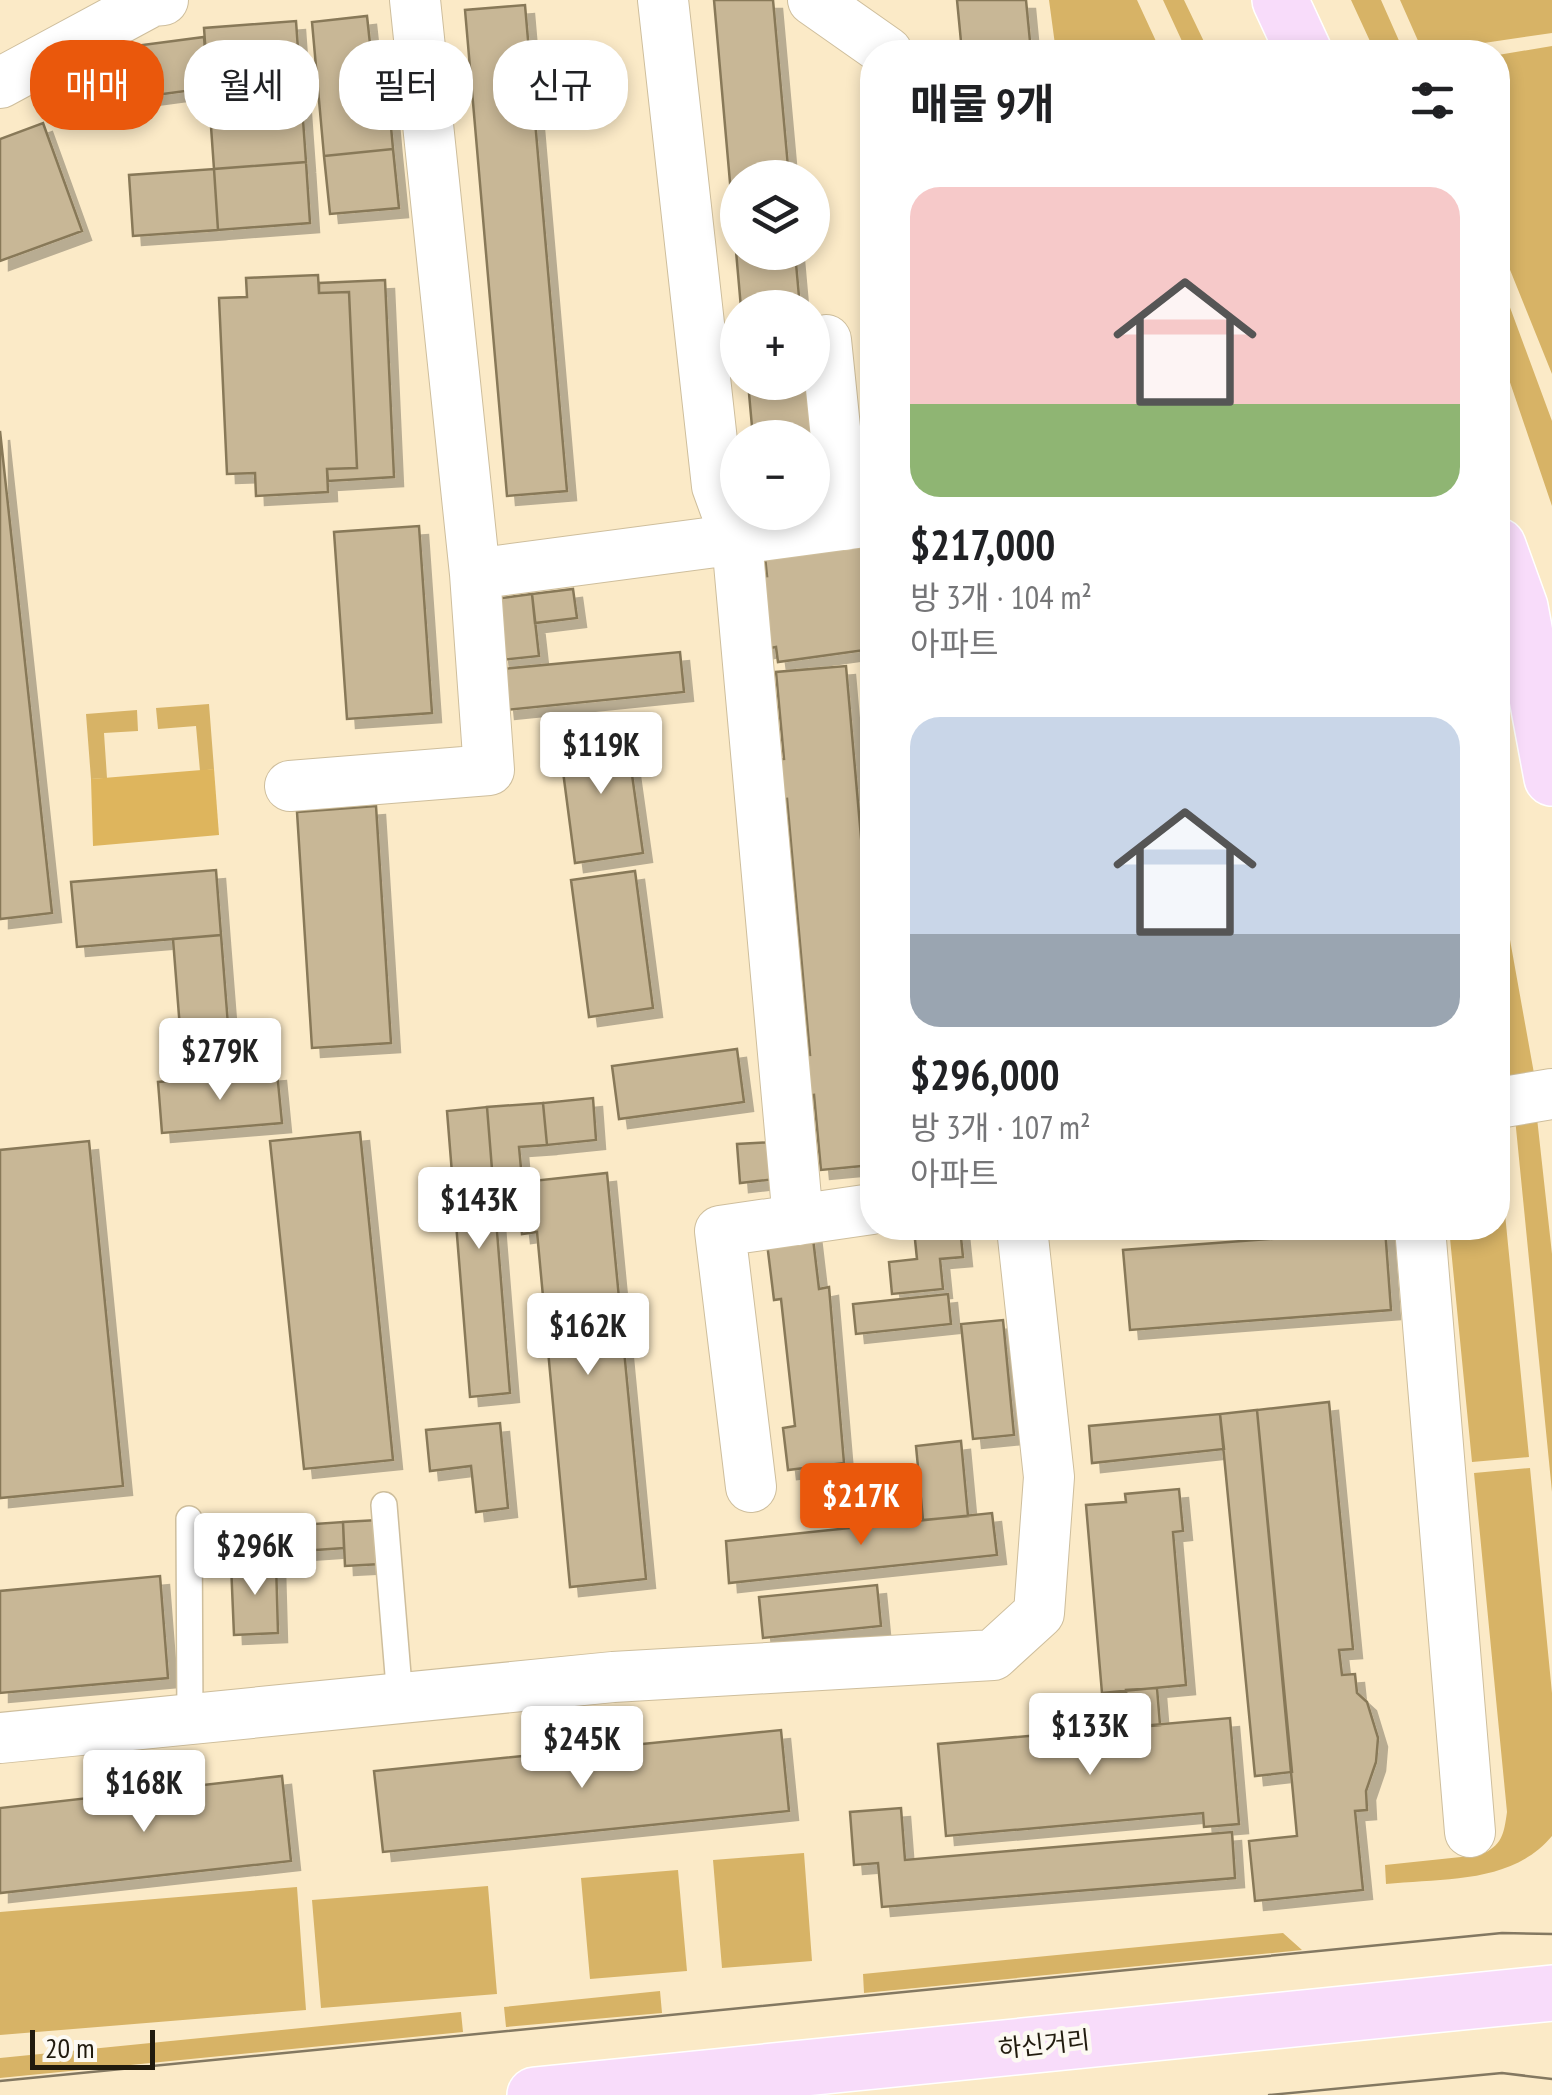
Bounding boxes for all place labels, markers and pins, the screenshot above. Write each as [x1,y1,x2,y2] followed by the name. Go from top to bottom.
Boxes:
[531,712,671,797] pin: $119K
[150,1018,290,1103] pin: $279K
[409,1167,549,1252] pin: $143K
[518,1293,658,1378] pin: $162K
[791,1463,931,1548] pin: $217K
[185,1513,325,1598] pin: $296K
[1020,1693,1160,1778] pin: $133K
[512,1706,652,1791] pin: $245K
[74,1750,214,1835] pin: $168K

